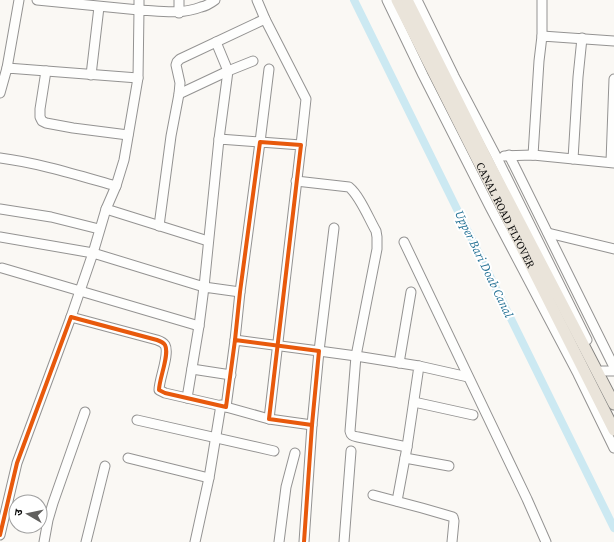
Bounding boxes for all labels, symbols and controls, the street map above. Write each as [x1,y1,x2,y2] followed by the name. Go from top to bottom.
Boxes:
[473,160,539,271] street label: CANAL ROAD FLYOVER
[451,208,517,321] water label: Upper Bari Doab Canal
[8,494,48,534] north arrow
[11,508,27,517] text: उ

